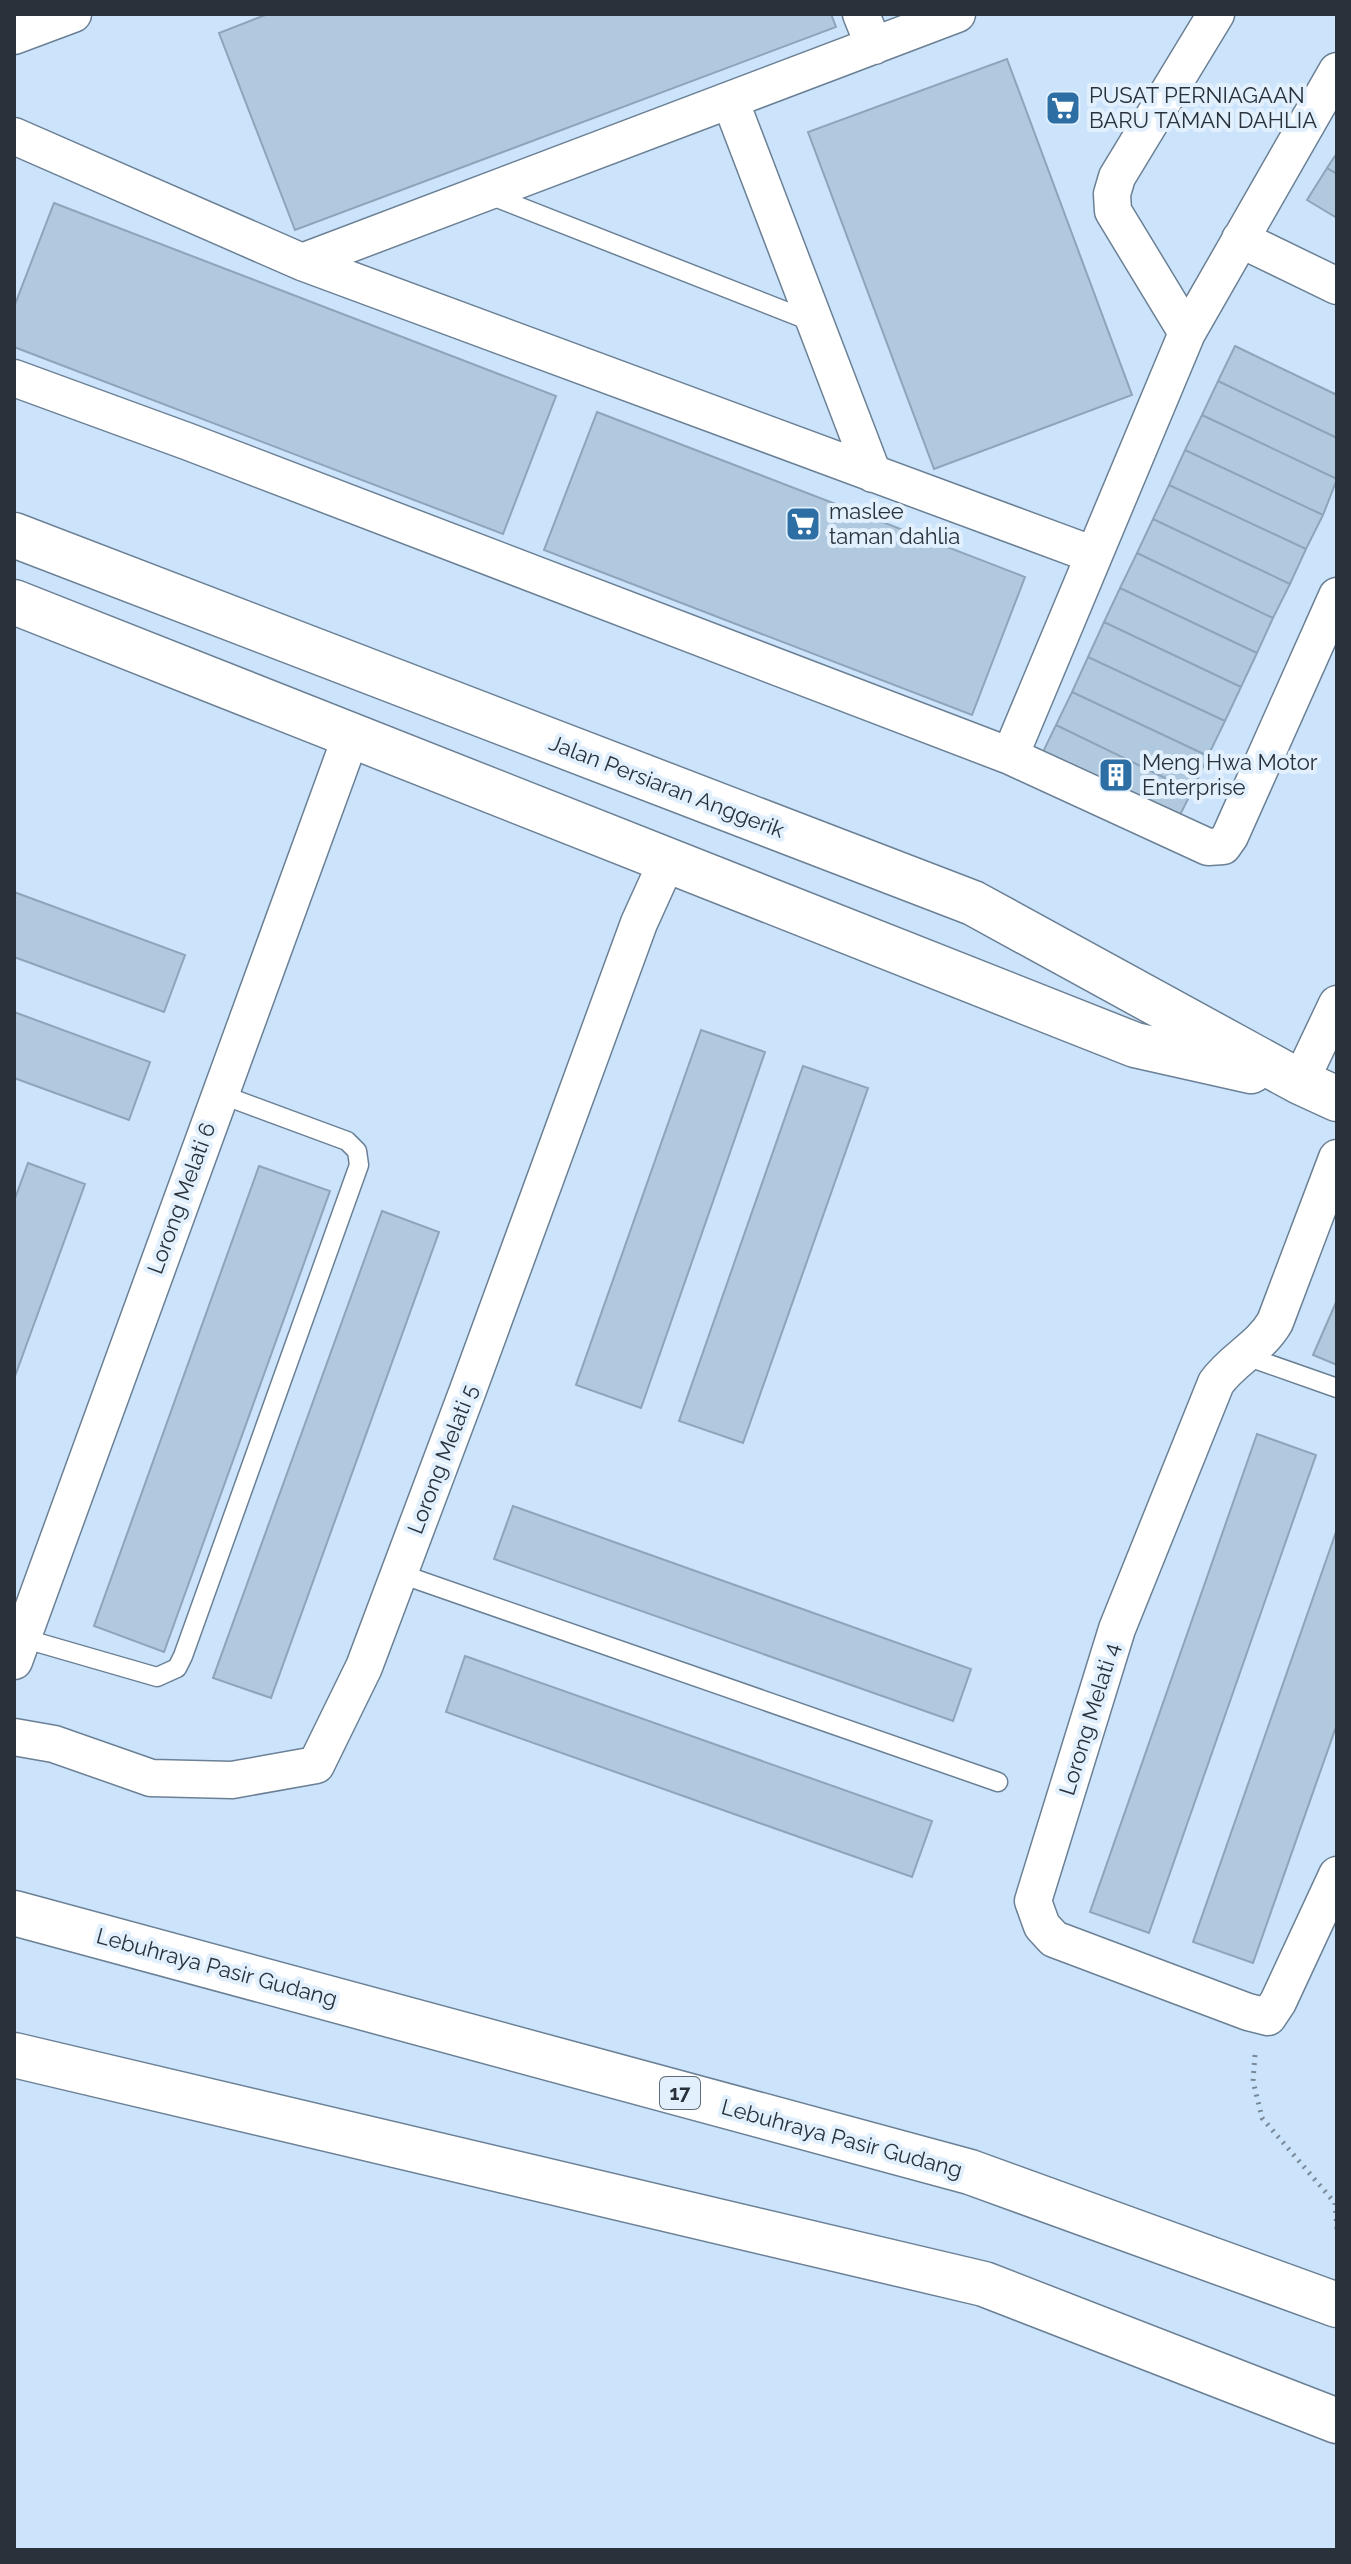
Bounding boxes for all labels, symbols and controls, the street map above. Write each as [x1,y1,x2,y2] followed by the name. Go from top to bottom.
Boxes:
[1089,82,1317,133] place label: PUSAT PERNIAGAAN BARU TAMAN DAHLIA
[1044,89,1082,127] supermarket icon: PUSAT PERNIAGAAN BARU TAMAN DAHLIA
[829,498,960,549] place label: maslee taman dahlia
[784,505,822,543] supermarket icon: maslee taman dahlia
[546,729,789,843] street label: Jalan Persiaran Anggerik
[1142,749,1318,800] place label: Meng Hwa Motor Enterprise
[1097,756,1135,794] building icon: Meng Hwa Motor Enterprise
[142,1119,220,1277] street label: Lorong Melati 6
[402,1381,482,1537] street label: Lorong Melati 5
[1053,1640,1125,1798] street label: Lorong Melati 4
[94,1922,340,2012] street label: Lebuhraya Pasir Gudang
[660,2077,700,2109] road number: 17
[719,2093,965,2183] street label: Lebuhraya Pasir Gudang

